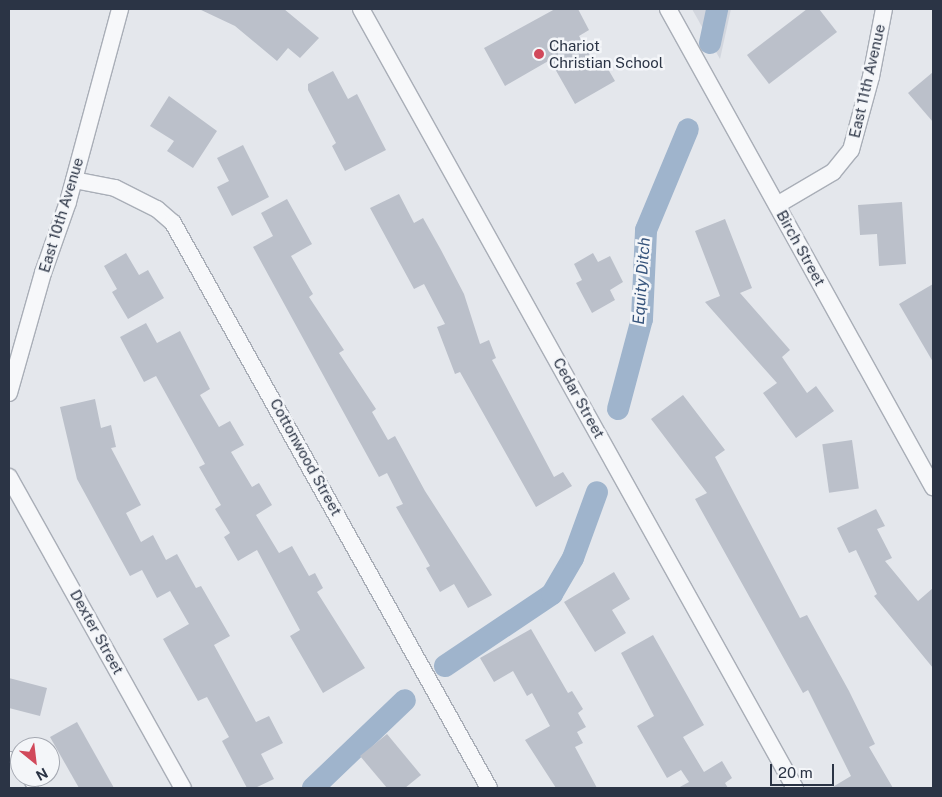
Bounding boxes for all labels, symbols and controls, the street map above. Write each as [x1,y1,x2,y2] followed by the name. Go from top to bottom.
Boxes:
[845,22,889,140] street label: East 11th Avenue
[549,36,663,71] place label: Chariot Christian School
[533,48,545,60] marker: Chariot Christian School
[35,155,87,275] street label: East 10th Avenue
[773,207,829,289] street label: Birch Street
[629,237,655,325] water label: Equity Ditch
[549,355,609,441] street label: Cedar Street
[266,395,346,519] street label: Cottonwood Street
[66,587,128,677] street label: Dexter Street
[10,737,60,787] north arrow
[772,754,836,786] scale bar
[778,764,813,781] text: 20 m
[33,765,50,784] text: N

